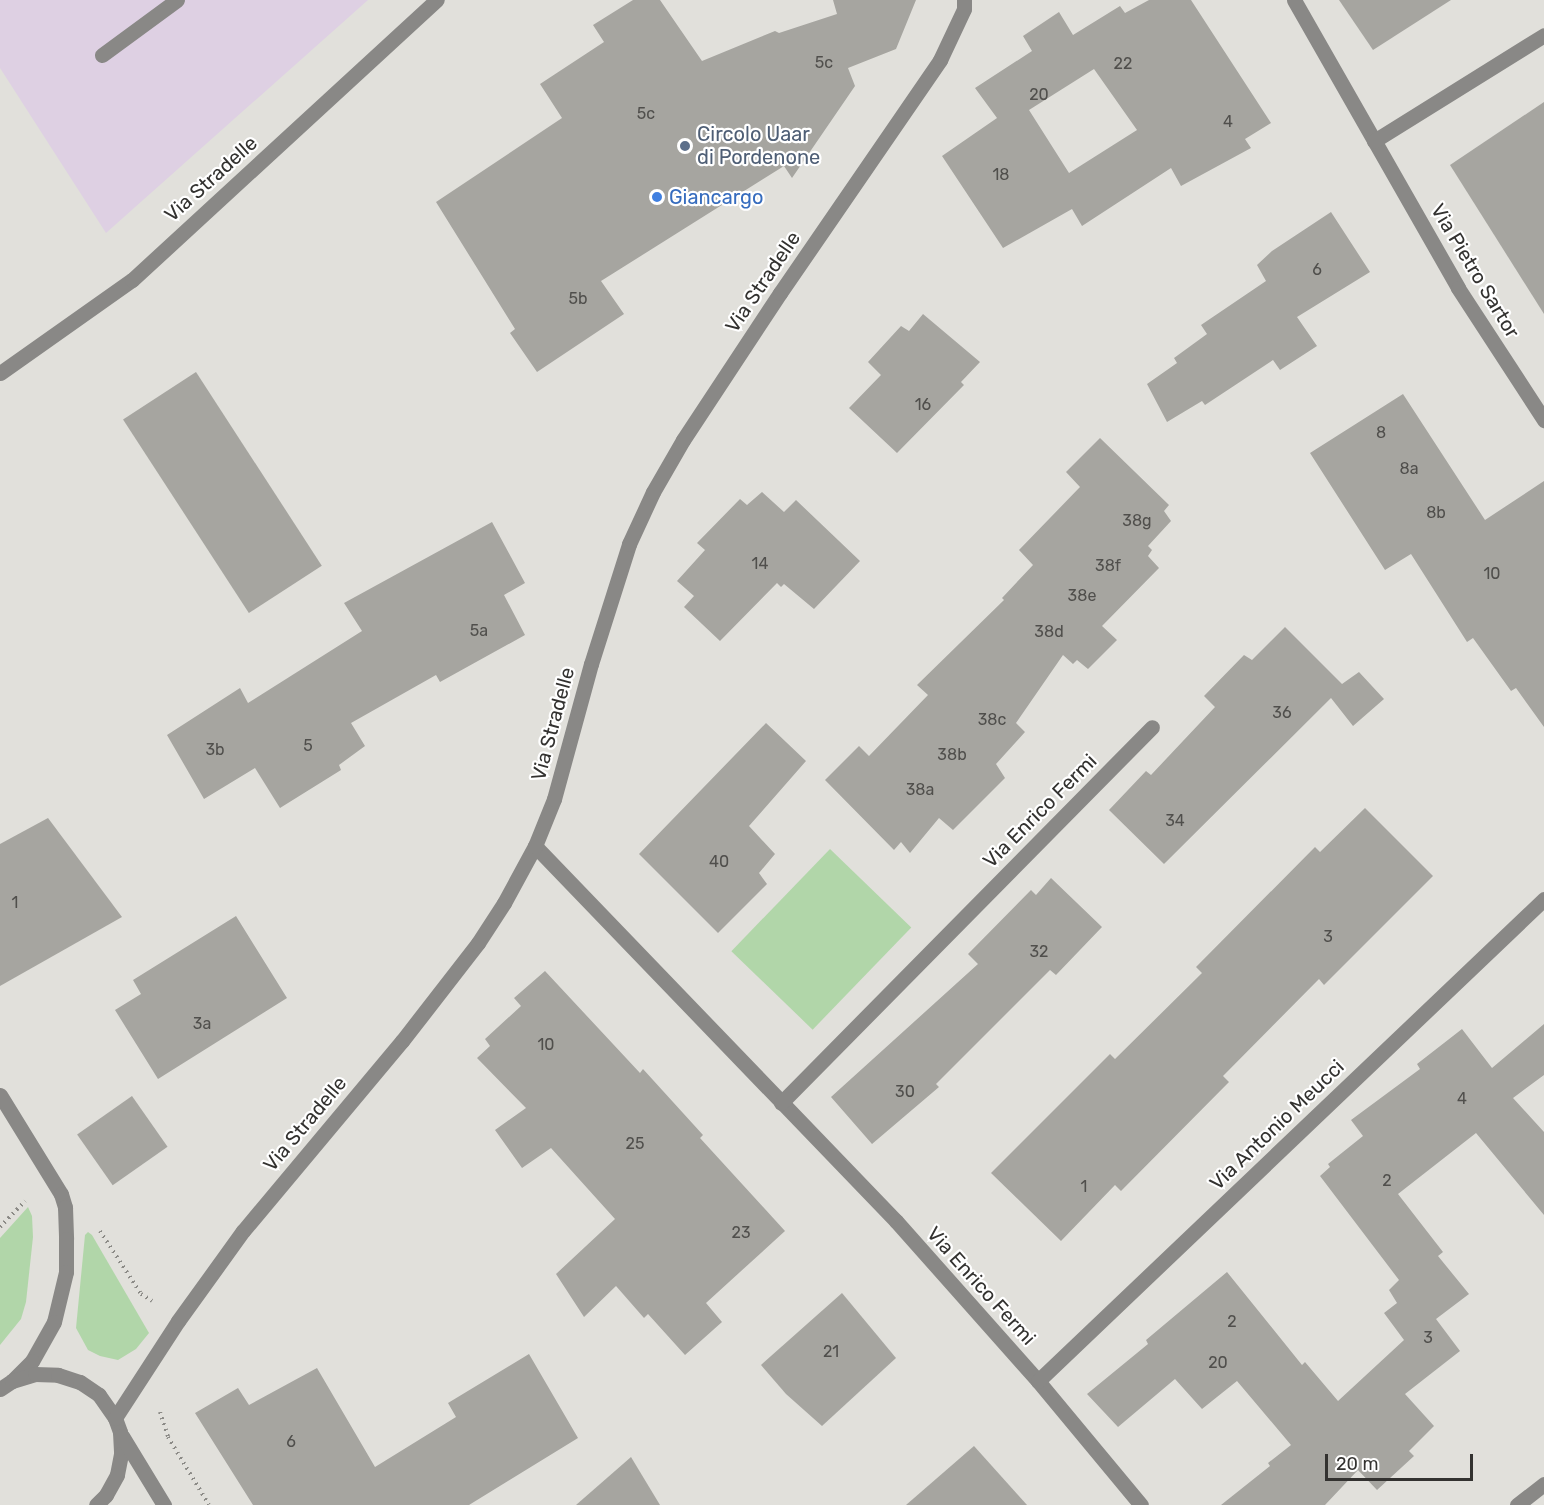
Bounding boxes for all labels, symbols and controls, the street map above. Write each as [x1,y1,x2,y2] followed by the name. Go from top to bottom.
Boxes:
[815,53,833,73] house number: 5c
[1114,54,1132,74] house number: 22
[1029,85,1049,105] house number: 20
[637,104,655,124] house number: 5c
[1223,112,1233,132] house number: 4
[697,122,820,169] place label: Circolo Uaar di Pordenone
[160,131,262,227] street label: Via Stradelle
[678,139,692,153] marker: Circolo Uaar di Pordenone
[992,165,1010,185] house number: 18
[669,185,764,209] place label: Giancargo
[650,190,664,204] marker: Giancargo
[1426,200,1524,342] street label: Via Pietro Sartor
[720,227,806,337] street label: Via Stradelle
[1312,260,1322,280] house number: 6
[568,289,588,309] house number: 5b
[915,395,931,415] house number: 16
[1376,423,1386,443] house number: 8
[1399,459,1419,479] house number: 8a
[1426,503,1446,523] house number: 8b
[1122,511,1152,531] house number: 38g
[752,554,768,574] house number: 14
[1095,556,1121,576] house number: 38f
[1483,564,1501,584] house number: 10
[1068,586,1096,606] house number: 38e
[470,621,488,641] house number: 5a
[1034,622,1064,642] house number: 38d
[526,665,580,783] street label: Via Stradelle
[1272,703,1292,723] house number: 36
[978,710,1006,730] house number: 38c
[303,736,313,756] house number: 5
[205,740,225,760] house number: 3b
[937,745,967,765] house number: 38b
[978,749,1102,873] street label: Via Enrico Fermi
[906,780,934,800] house number: 38a
[1165,811,1185,831] house number: 34
[709,852,729,872] house number: 40
[12,893,18,913] house number: 1
[1323,927,1333,947] house number: 3
[1029,942,1049,962] house number: 32
[193,1014,211,1034] house number: 3a
[537,1035,555,1055] house number: 10
[1205,1055,1349,1195] street label: Via Antonio Meucci
[258,1072,352,1176] street label: Via Stradelle
[895,1082,915,1102] house number: 30
[1457,1089,1467,1109] house number: 4
[626,1134,644,1154] house number: 25
[1382,1171,1392,1191] house number: 2
[1081,1177,1087,1197] house number: 1
[922,1222,1040,1350] street label: Via Enrico Fermi
[731,1223,751,1243] house number: 23
[1227,1312,1237,1332] house number: 2
[1423,1328,1433,1348] house number: 3
[823,1342,839,1362] house number: 21
[1208,1353,1228,1373] house number: 20
[286,1432,296,1452] house number: 6
[1328,1442,1476,1480] scale bar
[1336,1453,1378,1475] text: 20 m

